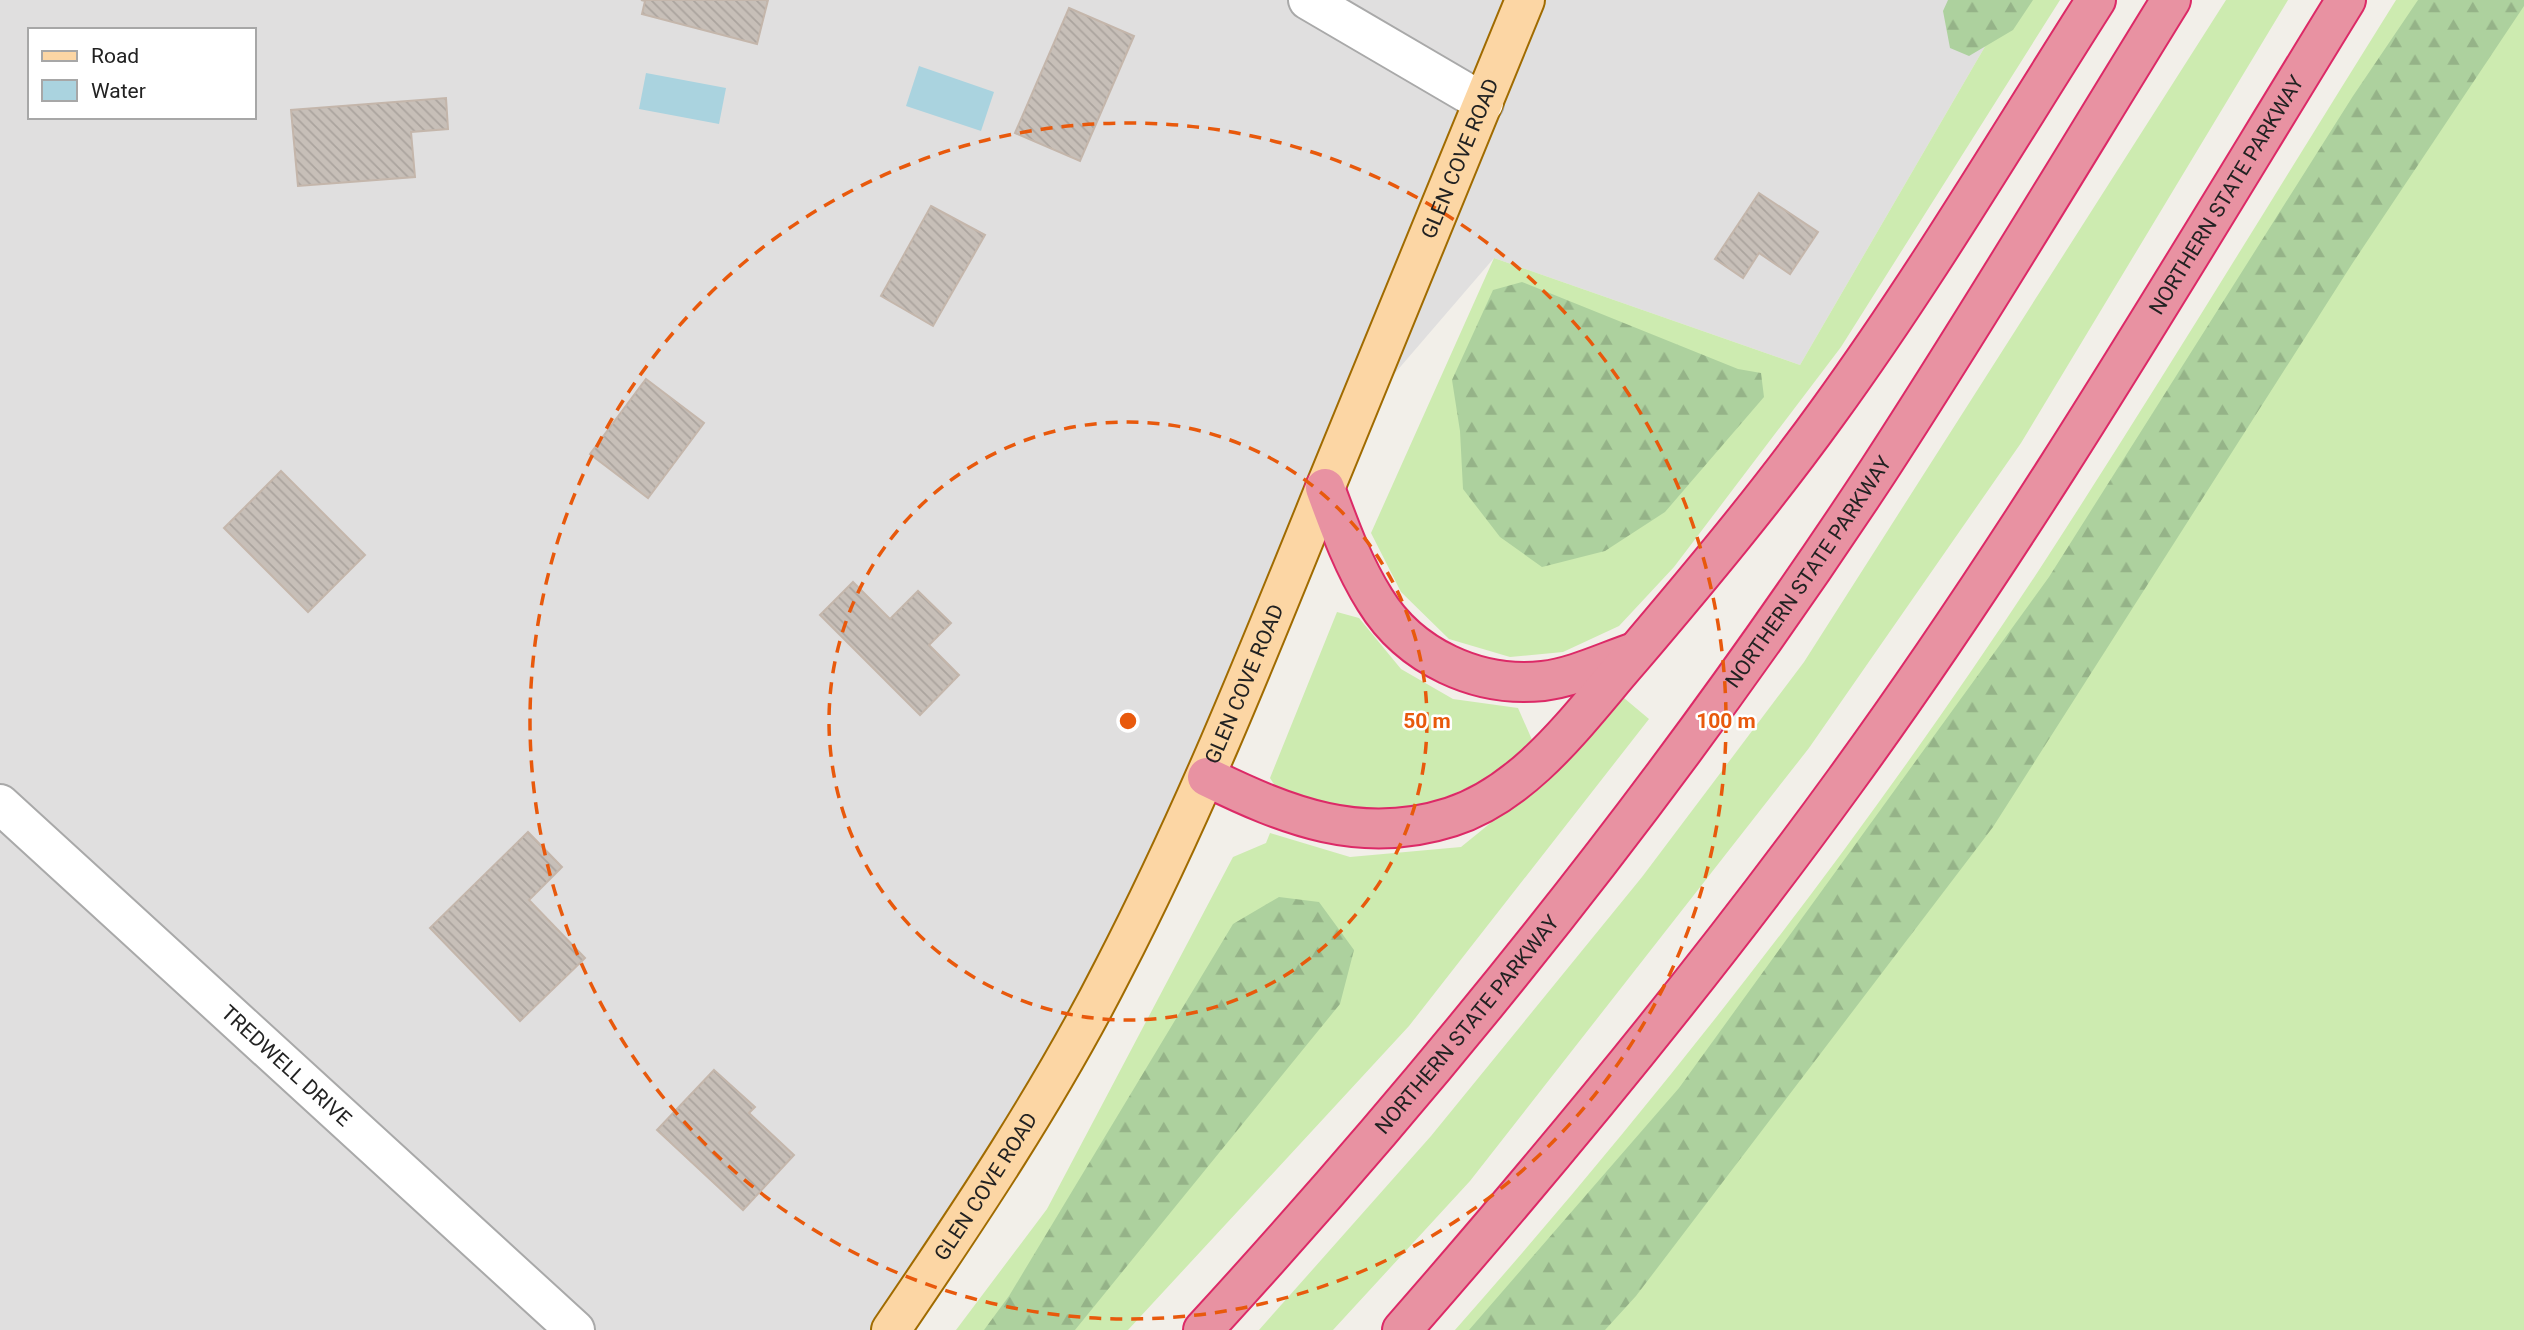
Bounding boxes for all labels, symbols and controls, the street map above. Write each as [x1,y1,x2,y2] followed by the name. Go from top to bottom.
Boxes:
[28,28,256,119] legend
[91,44,139,68] text: Road
[2144,71,2309,319] street label: NORTHERN STATE PARKWAY
[1417,75,1504,242] street label: GLEN COVE ROAD
[91,79,146,103] text: Water
[1720,451,1897,692] street label: NORTHERN STATE PARKWAY
[1200,601,1289,768] street label: GLEN COVE ROAD
[1116,709,1140,733] centre of rings
[1403,709,1451,733] text: 50 m
[1696,709,1756,733] text: 100 m
[1370,910,1564,1139] street label: NORTHERN STATE PARKWAY
[216,1001,356,1131] street label: TREDWELL DRIVE
[930,1108,1042,1265] street label: GLEN COVE ROAD

